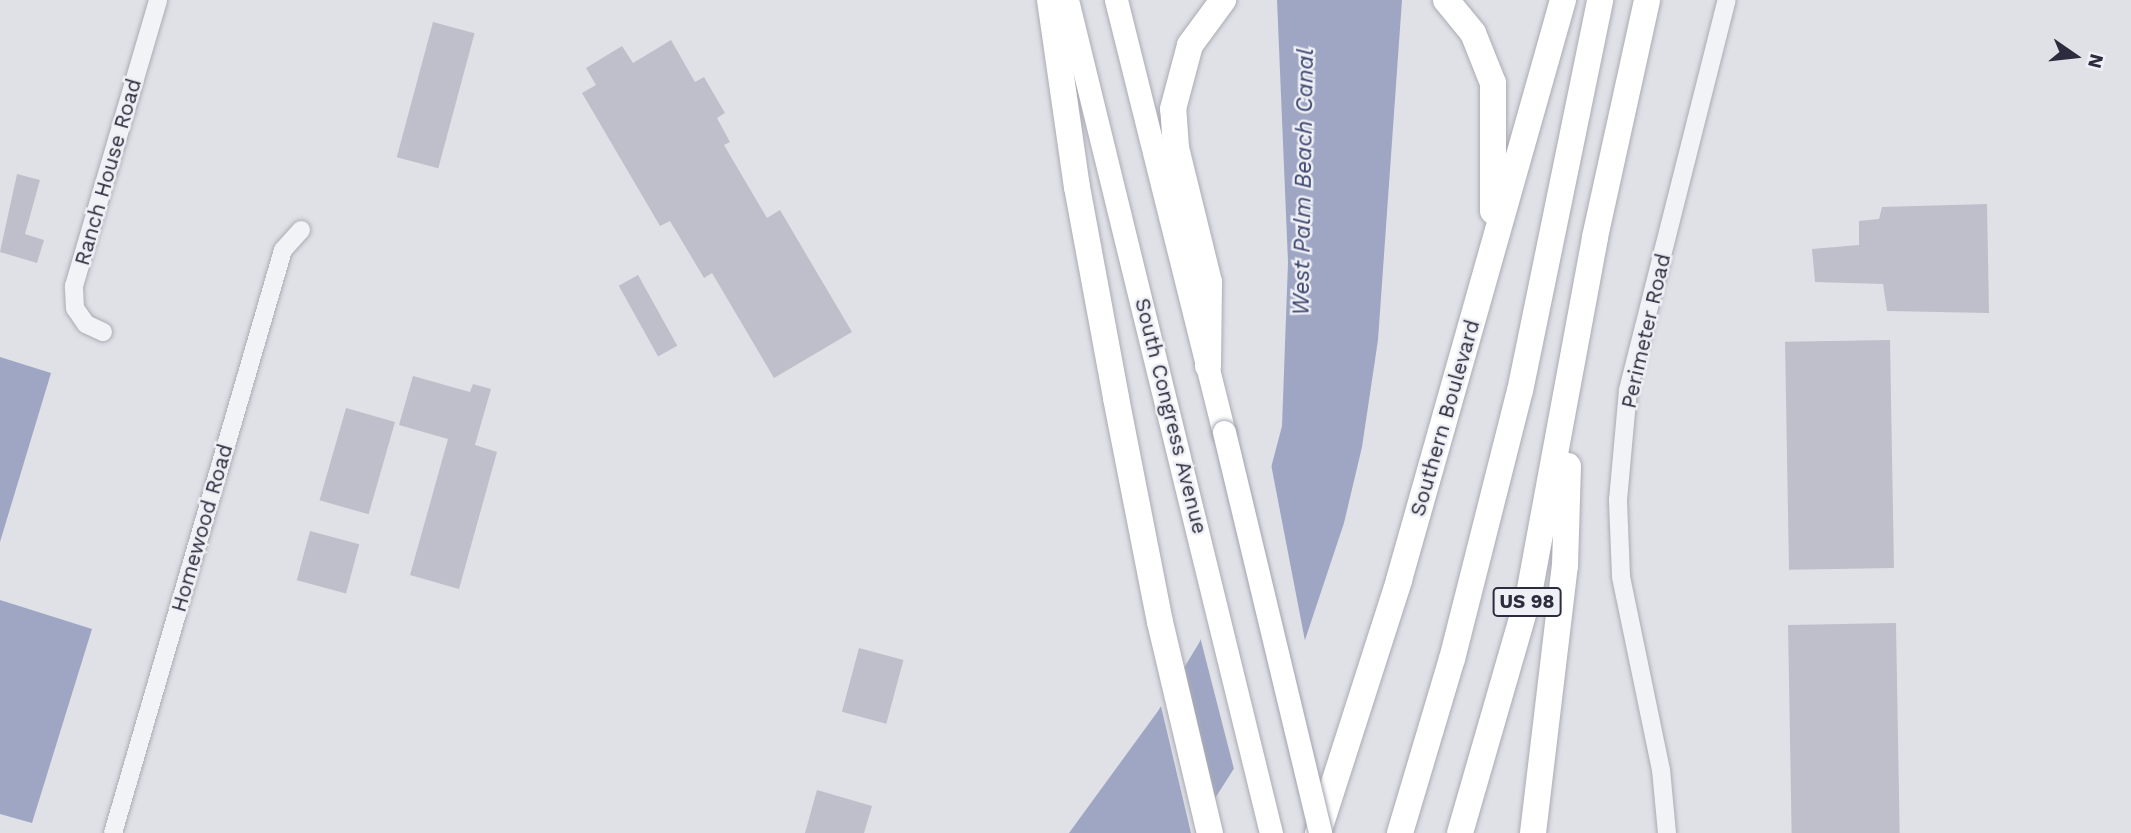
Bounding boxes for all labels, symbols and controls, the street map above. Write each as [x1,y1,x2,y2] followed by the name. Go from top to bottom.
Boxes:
[2040,21,2110,91] north arrow
[1288,48,1320,316] water label: West Palm Beach Canal
[2083,52,2109,71] text: N
[69,76,147,268] street label: Ranch House Road
[1616,251,1676,411] street label: Perimeter Road
[1129,295,1213,537] street label: South Congress Avenue
[1405,317,1485,519] street label: Southern Boulevard
[166,441,238,615] street label: Homewood Road
[1492,586,1562,618] road number: US 98

